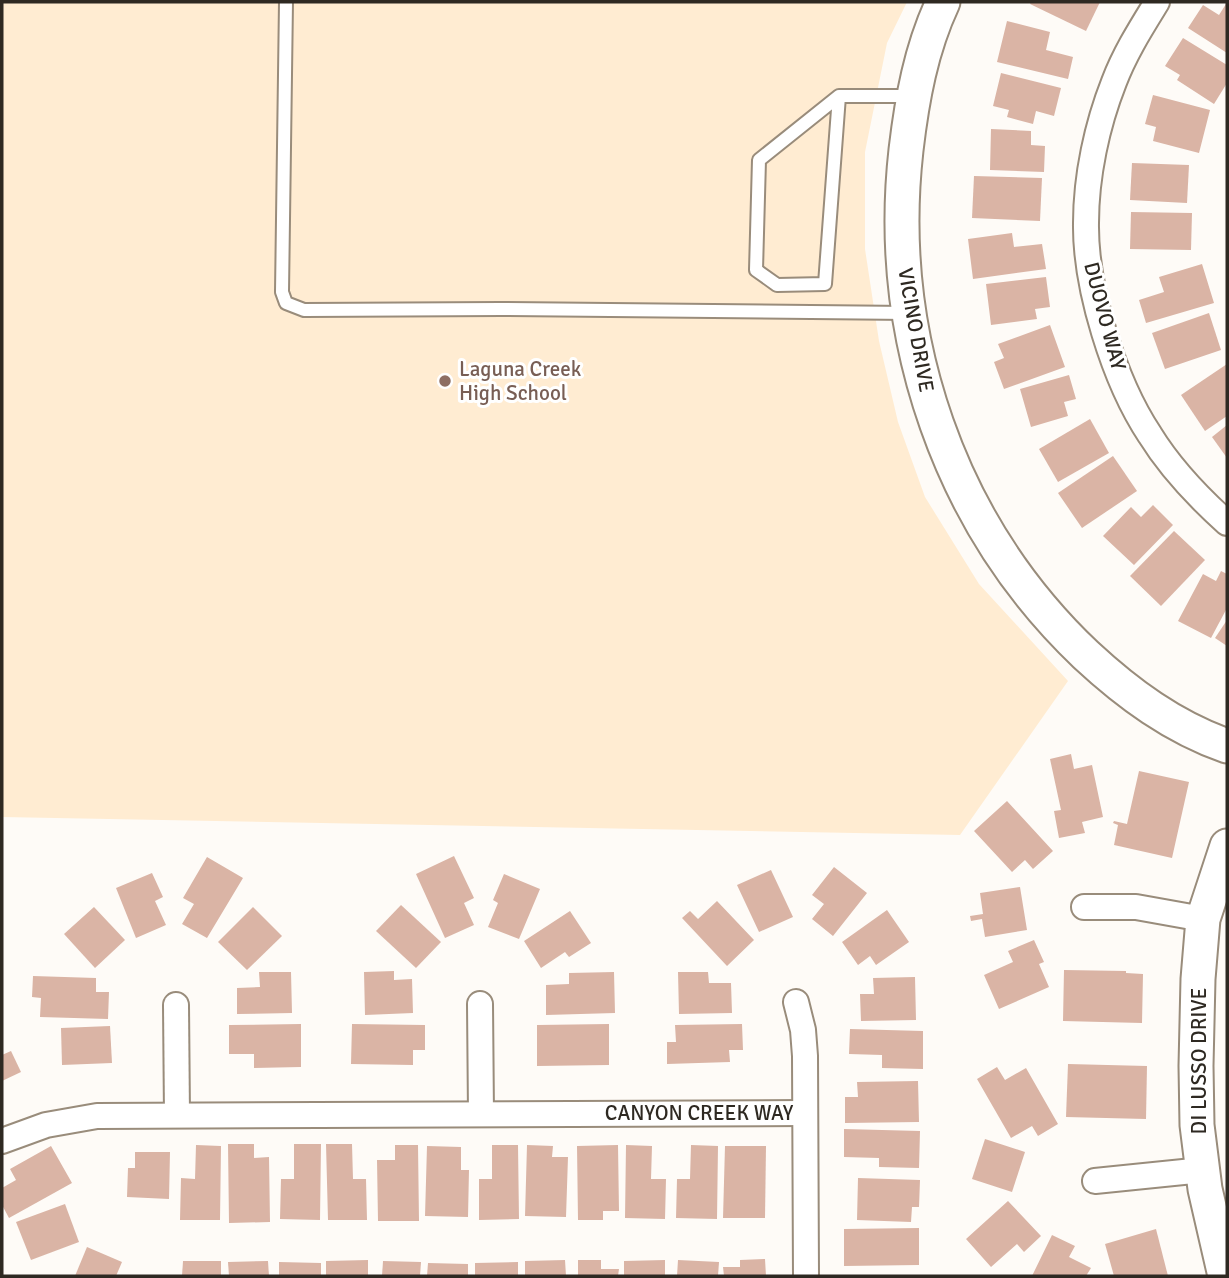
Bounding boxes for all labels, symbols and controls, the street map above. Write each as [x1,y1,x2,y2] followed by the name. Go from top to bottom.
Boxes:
[1078,259,1132,373] street label: DUOVO WAY
[892,266,940,394] street label: VICINO DRIVE
[459,356,582,406] place label: Laguna Creek High School
[437,373,453,389] marker: Laguna Creek High School
[1186,988,1212,1134] street label: DI LUSSO DRIVE
[605,1100,794,1126] street label: CANYON CREEK WAY

